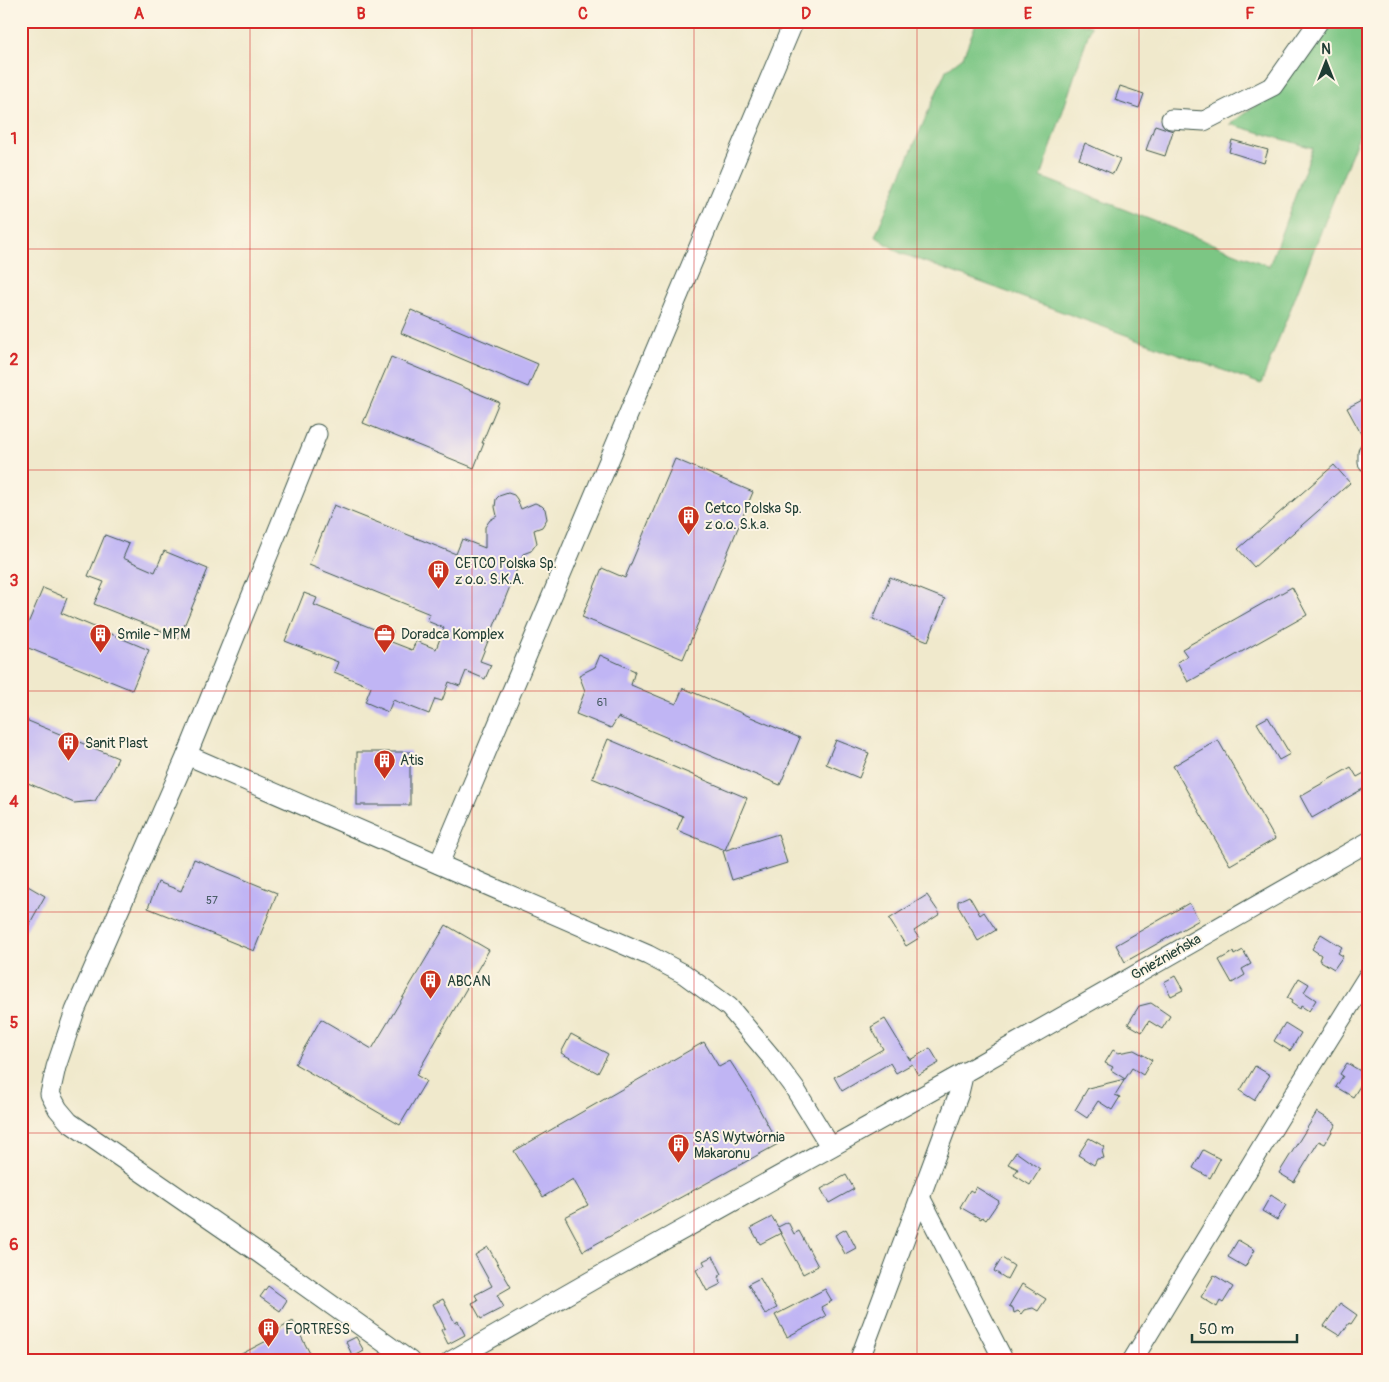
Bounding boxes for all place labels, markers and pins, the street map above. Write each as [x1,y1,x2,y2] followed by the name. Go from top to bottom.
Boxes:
[705,500,802,533] place label: Cetco Polska Sp. z o.o. S.k.a.
[677,504,701,535] building icon: Cetco Polska Sp. z o.o. S.k.a.
[455,555,557,588] place label: CETCO Polska Sp. z o.o. S.K.A.
[427,559,451,590] building icon: CETCO Polska Sp. z o.o. S.K.A.
[89,622,113,653] building icon: Smile - MPM
[373,622,397,653] office icon: Doradca Komplex
[117,626,190,643] place label: Smile - MPM
[401,626,504,643] place label: Doradca Komplex
[57,731,81,762] building icon: Sanit Plast
[85,735,148,752] place label: Sanit Plast
[372,748,396,779] building icon: Atis
[400,752,424,769] place label: Atis
[419,969,443,1000] building icon: ABCAN
[447,973,491,990] place label: ABCAN
[694,1129,785,1162] place label: SAS Wytwórnia Makaronu
[666,1133,690,1164] building icon: SAS Wytwórnia Makaronu
[257,1317,281,1348] building icon: FORTRESS
[285,1321,350,1338] place label: FORTRESS

